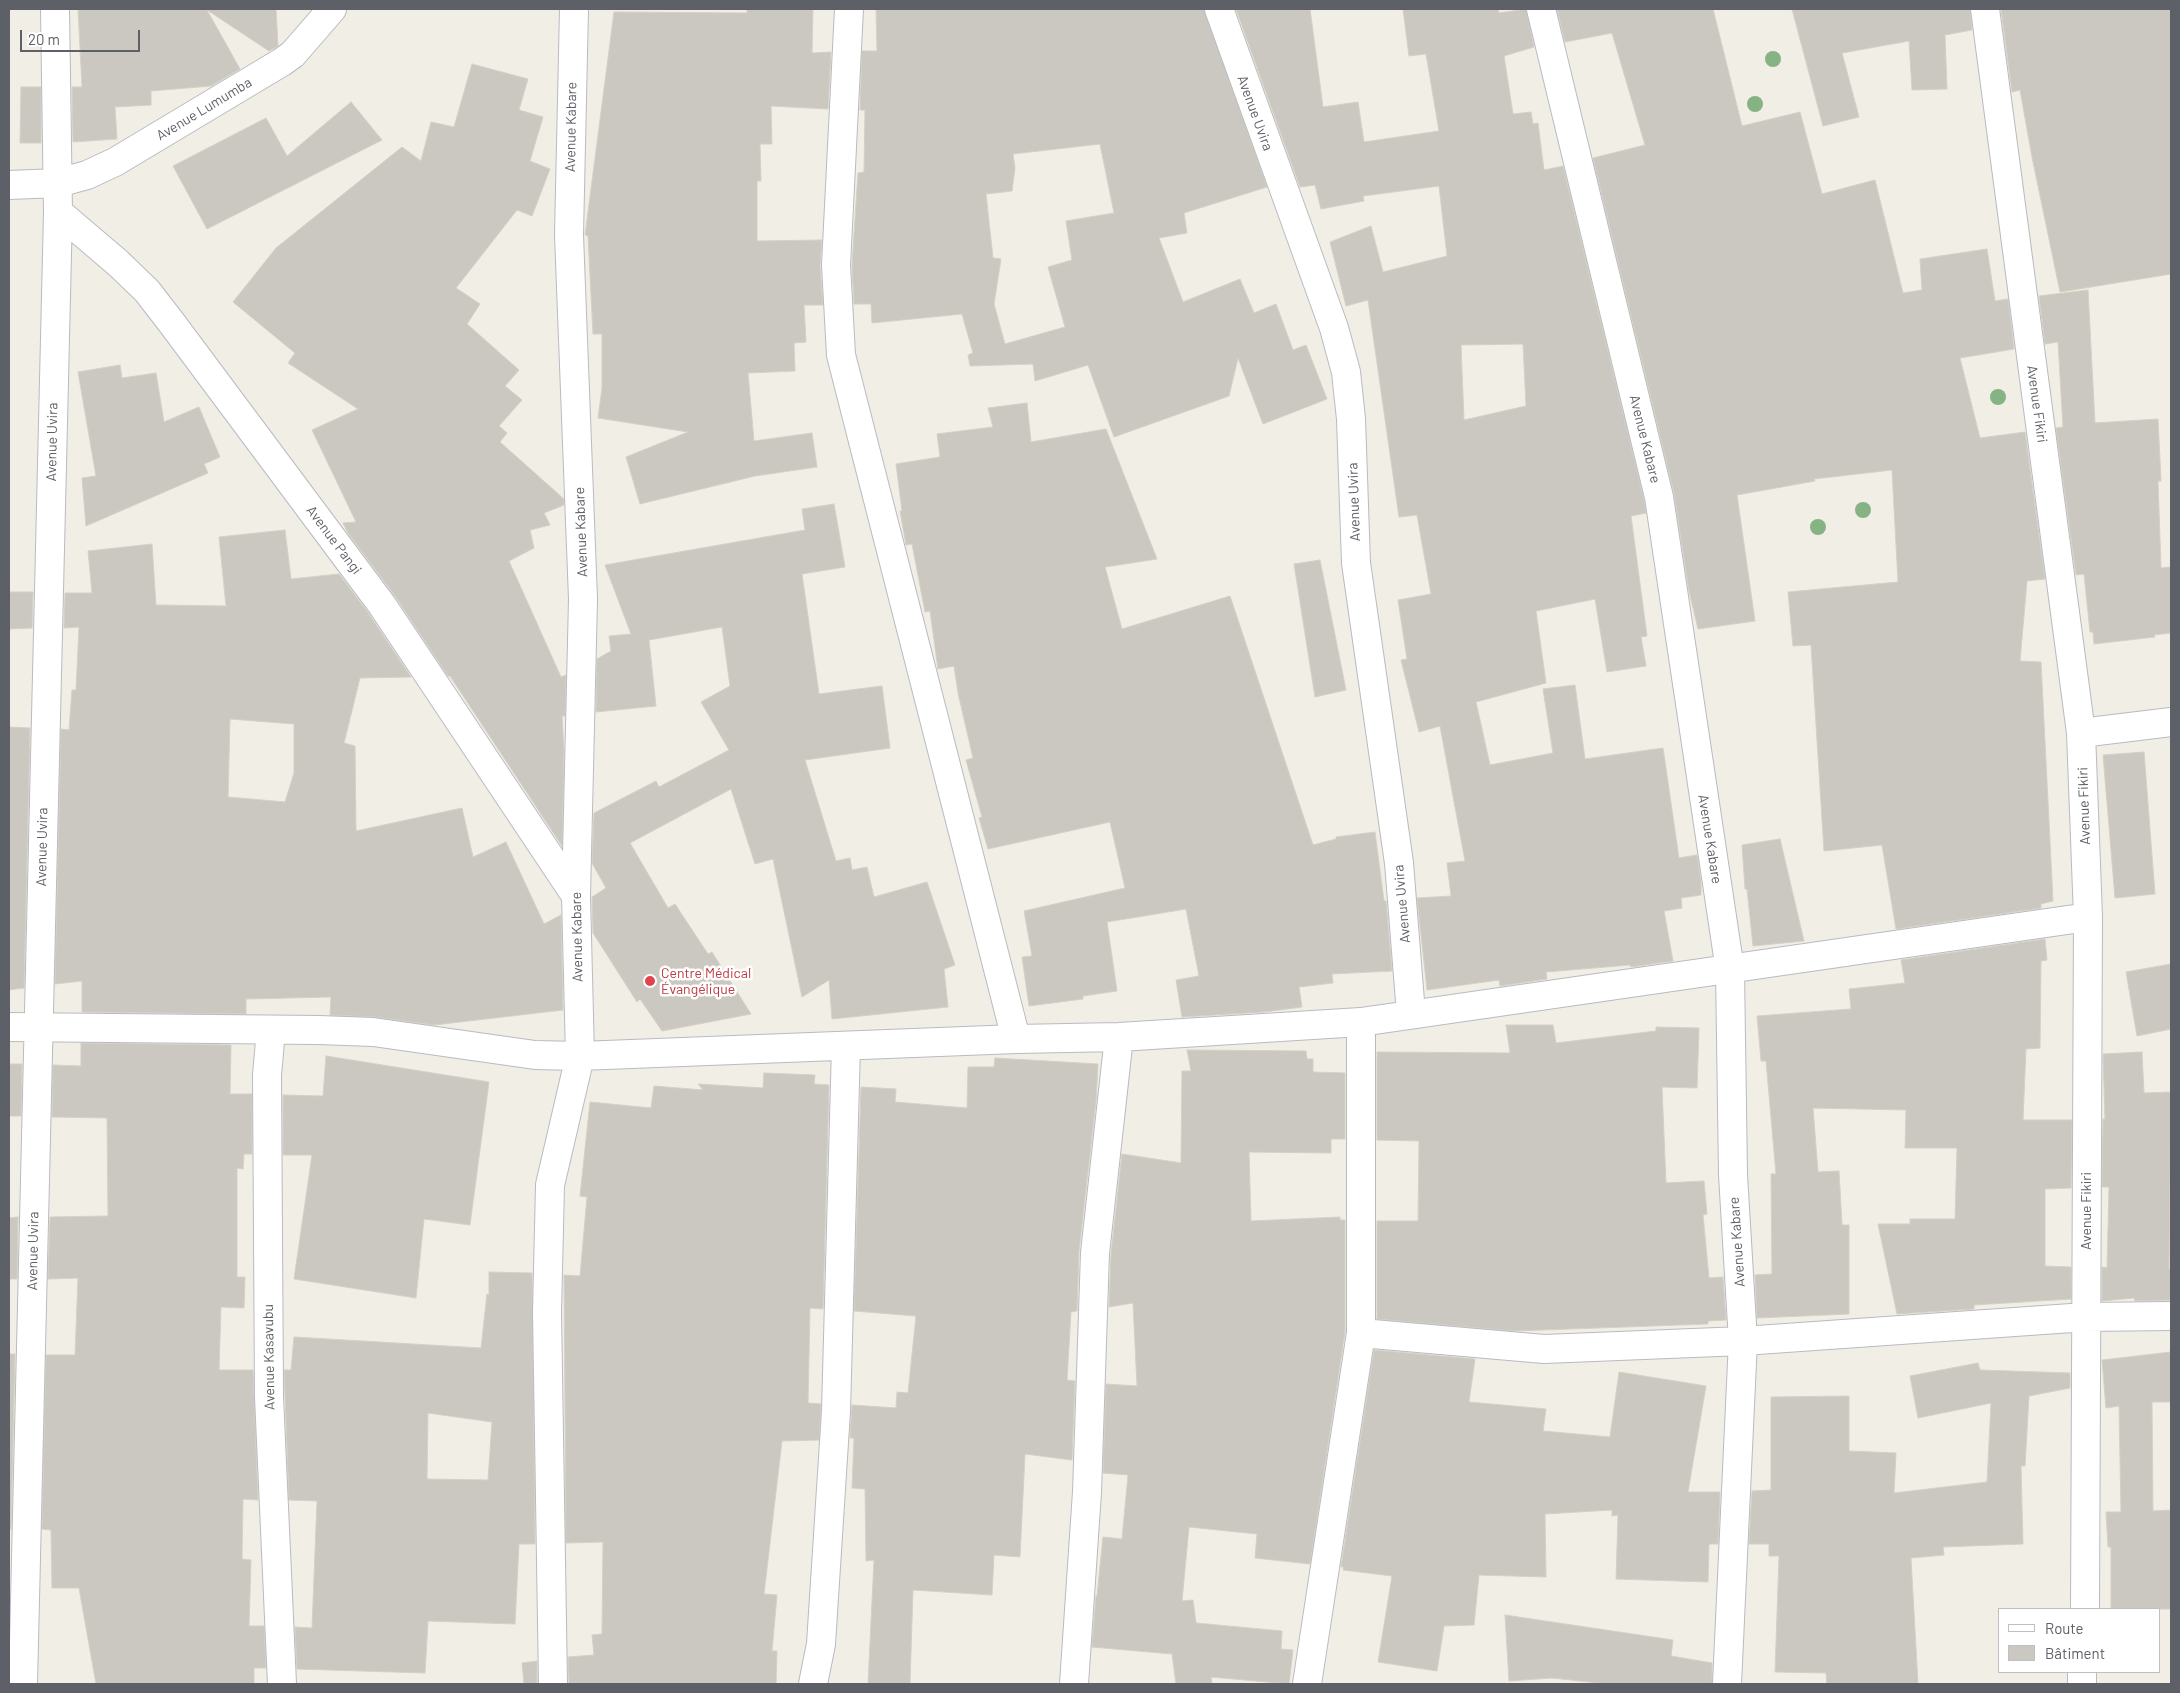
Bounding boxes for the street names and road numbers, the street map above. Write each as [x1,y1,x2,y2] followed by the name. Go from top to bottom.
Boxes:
[1234,73,1276,153] street label: Avenue Uvira
[153,74,255,144] street label: Avenue Lumumba
[562,82,580,172] street label: Avenue Kabare
[2023,364,2051,444] street label: Avenue Fikiri
[1626,393,1664,485] street label: Avenue Kabare
[43,402,61,482] street label: Avenue Uvira
[1344,462,1364,542] street label: Avenue Uvira
[571,487,591,577] street label: Avenue Kabare
[303,502,365,578] street label: Avenue Pangi
[2074,767,2094,845] street label: Avenue Fikiri
[1695,793,1725,885] street label: Avenue Kabare
[33,807,51,887] street label: Avenue Uvira
[1390,864,1414,944] street label: Avenue Uvira
[568,892,586,982] street label: Avenue Kabare
[2078,1172,2094,1250] street label: Avenue Fikiri
[1725,1196,1749,1288] street label: Avenue Kabare
[24,1211,42,1291] street label: Avenue Uvira
[260,1304,278,1410] street label: Avenue Kasavubu

